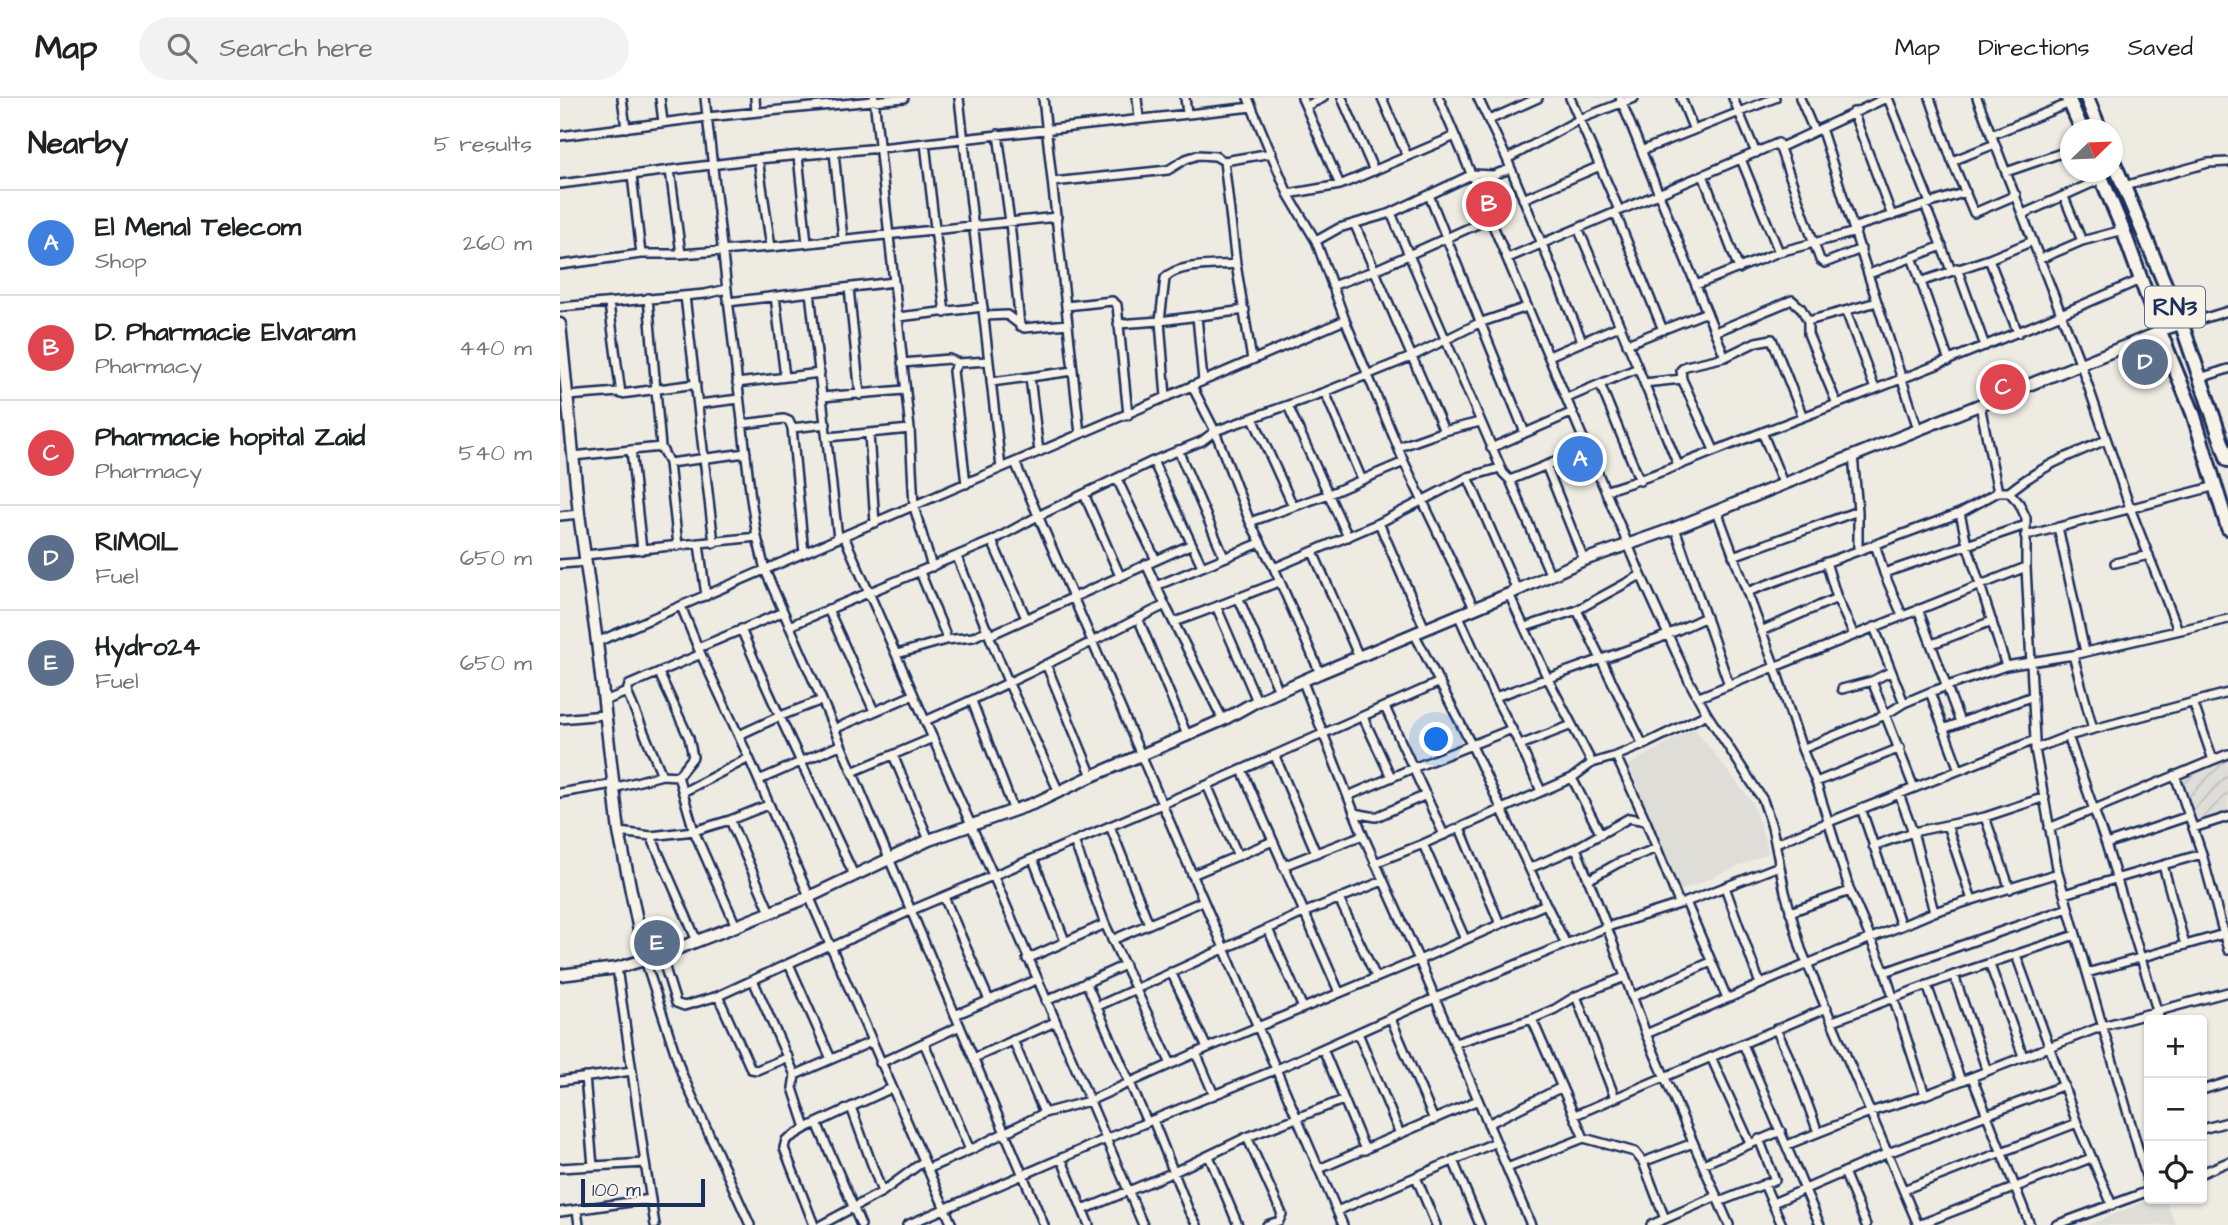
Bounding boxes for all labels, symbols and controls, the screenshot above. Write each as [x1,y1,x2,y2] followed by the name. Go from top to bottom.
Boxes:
[139,17,629,80] search box
[35,25,97,71] text: Map
[163,29,201,67] icon: search
[219,30,373,66] text: Search here
[1895,31,1940,65] text: Map
[1978,31,2090,65] text: Directions
[2128,31,2193,65] text: Saved
[2060,119,2123,182] north arrow
[28,123,128,165] text: Nearby
[434,128,532,160] text: 5 results
[1466,178,1512,230] pin: B
[95,209,301,245] text: El Menal Telecom
[44,227,58,259] text: A
[463,227,532,259] text: 260 m
[95,245,147,277] text: Shop
[2145,286,2205,328] road number: RN3
[95,314,355,350] text: D. Pharmacie Elvaram
[43,332,59,364] text: B
[459,332,532,364] text: 440 m
[2122,336,2168,388] pin: D
[95,350,202,382] text: Pharmacy
[1980,361,2026,413] pin: C
[95,419,365,455] text: Pharmacie hopital Zaid
[1557,433,1603,485] pin: A
[43,437,59,469] text: C
[458,437,532,469] text: 540 m
[95,455,202,487] text: Pharmacy
[95,524,178,560] text: RIMOIL
[44,542,58,574] text: D
[460,542,532,574] text: 650 m
[95,560,139,592] text: Fuel
[95,629,200,665] text: Hydro24
[44,647,58,679] text: E
[460,647,532,679] text: 650 m
[95,665,139,697] text: Fuel
[1419,722,1453,756] your location
[634,917,680,969] pin: E
[2144,1015,2207,1204] map controls
[2144,1015,2207,1078] button: +
[2144,1078,2207,1141] button: −
[2144,1141,2207,1204] button: locate
[581,1176,705,1208] scale bar
[592,1177,641,1204] text: 100 m

